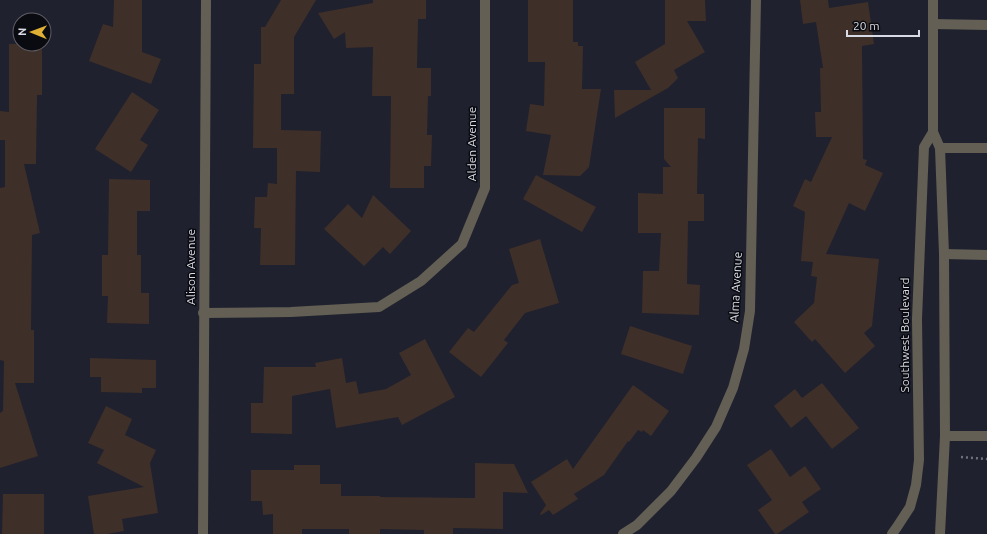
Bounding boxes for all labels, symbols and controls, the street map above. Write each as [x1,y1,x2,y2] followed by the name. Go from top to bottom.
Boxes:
[12,12,52,52] north arrow
[847,12,919,38] scale bar
[853,19,880,32] text: 20 m
[16,28,28,36] text: N
[465,107,478,181] street label: Alden Avenue
[184,229,197,305] street label: Alison Avenue
[727,251,744,323] street label: Alma Avenue
[898,277,911,393] street label: Southwest Boulevard

